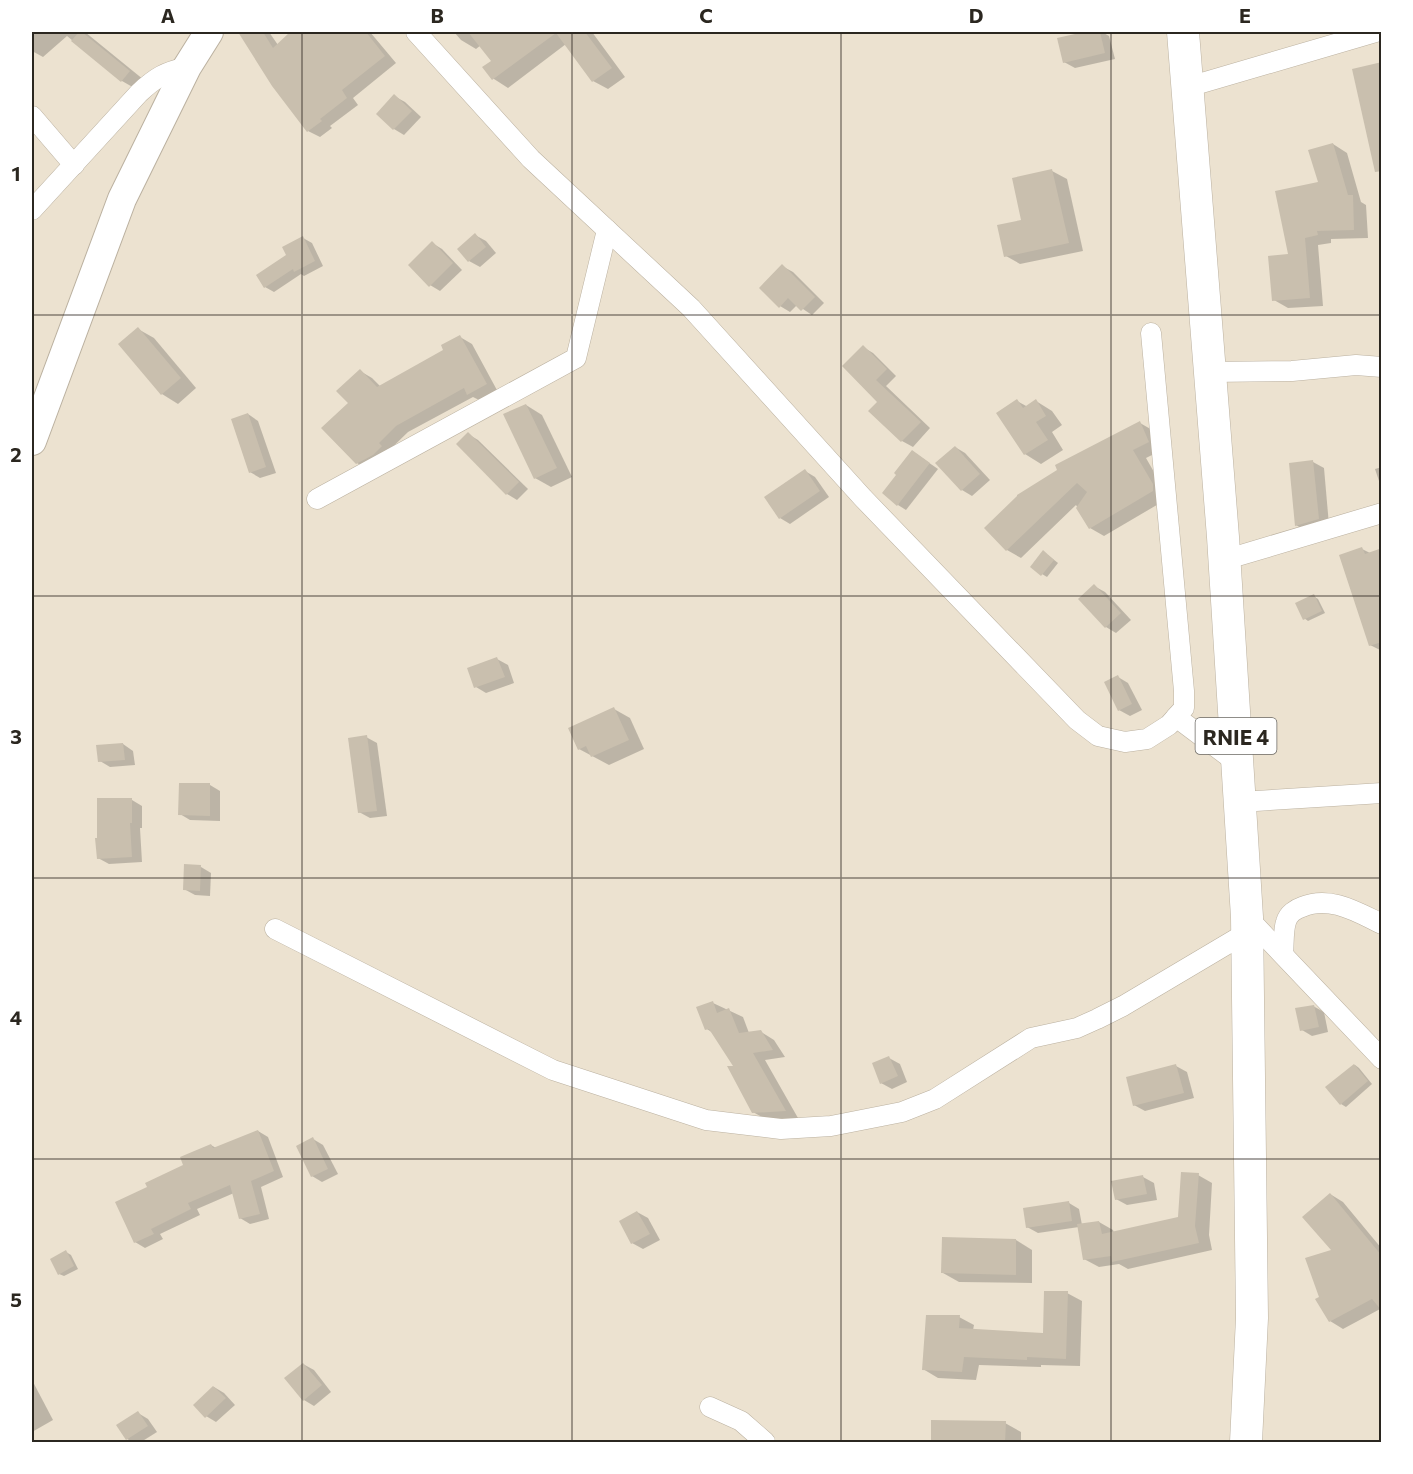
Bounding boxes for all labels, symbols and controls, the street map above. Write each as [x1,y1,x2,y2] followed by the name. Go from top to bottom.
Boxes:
[161,3,175,27] text: A
[430,3,444,27] text: B
[699,3,713,27] text: C
[969,3,983,27] text: D
[1239,3,1251,27] text: E
[11,161,21,185] text: 1
[10,442,22,466] text: 2
[1196,718,1276,754] road number: RNIE 4
[10,724,22,748] text: 3
[10,1005,22,1029] text: 4
[10,1287,22,1311] text: 5

